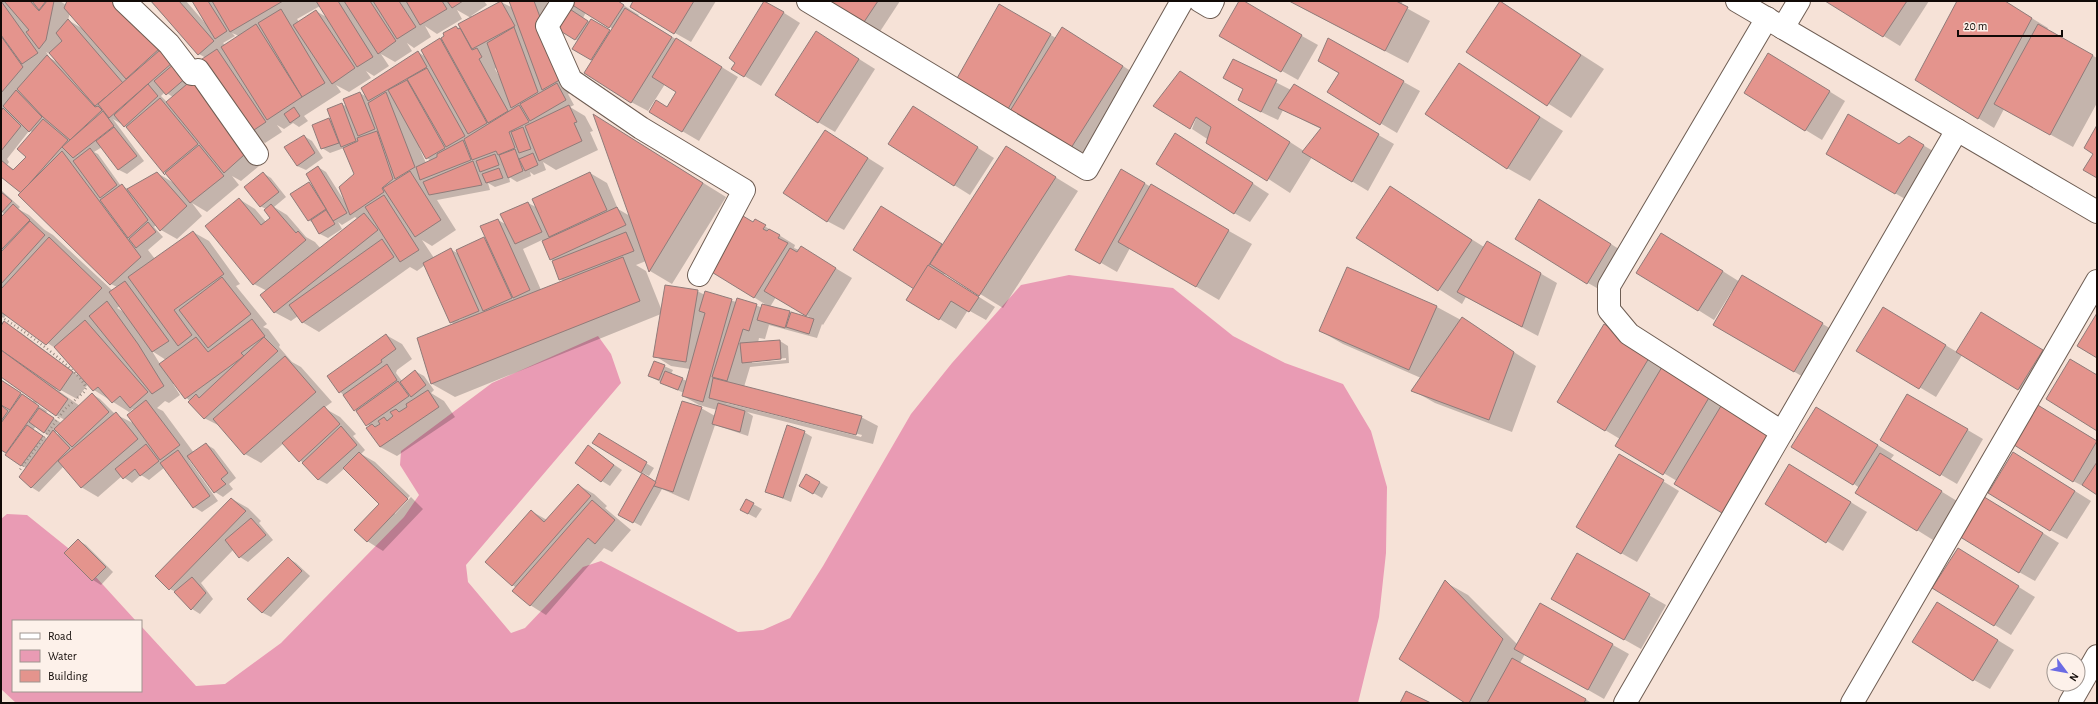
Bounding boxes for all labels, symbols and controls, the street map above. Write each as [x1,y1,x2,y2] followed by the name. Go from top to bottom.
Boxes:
[1958,12,2062,38] scale bar
[1964,20,1987,32] text: 20 m
[12,620,142,692] legend
[48,630,72,642] text: Road
[48,650,77,662] text: Water
[2046,652,2086,692] north arrow
[48,670,88,682] text: Building
[2067,671,2081,683] text: N

